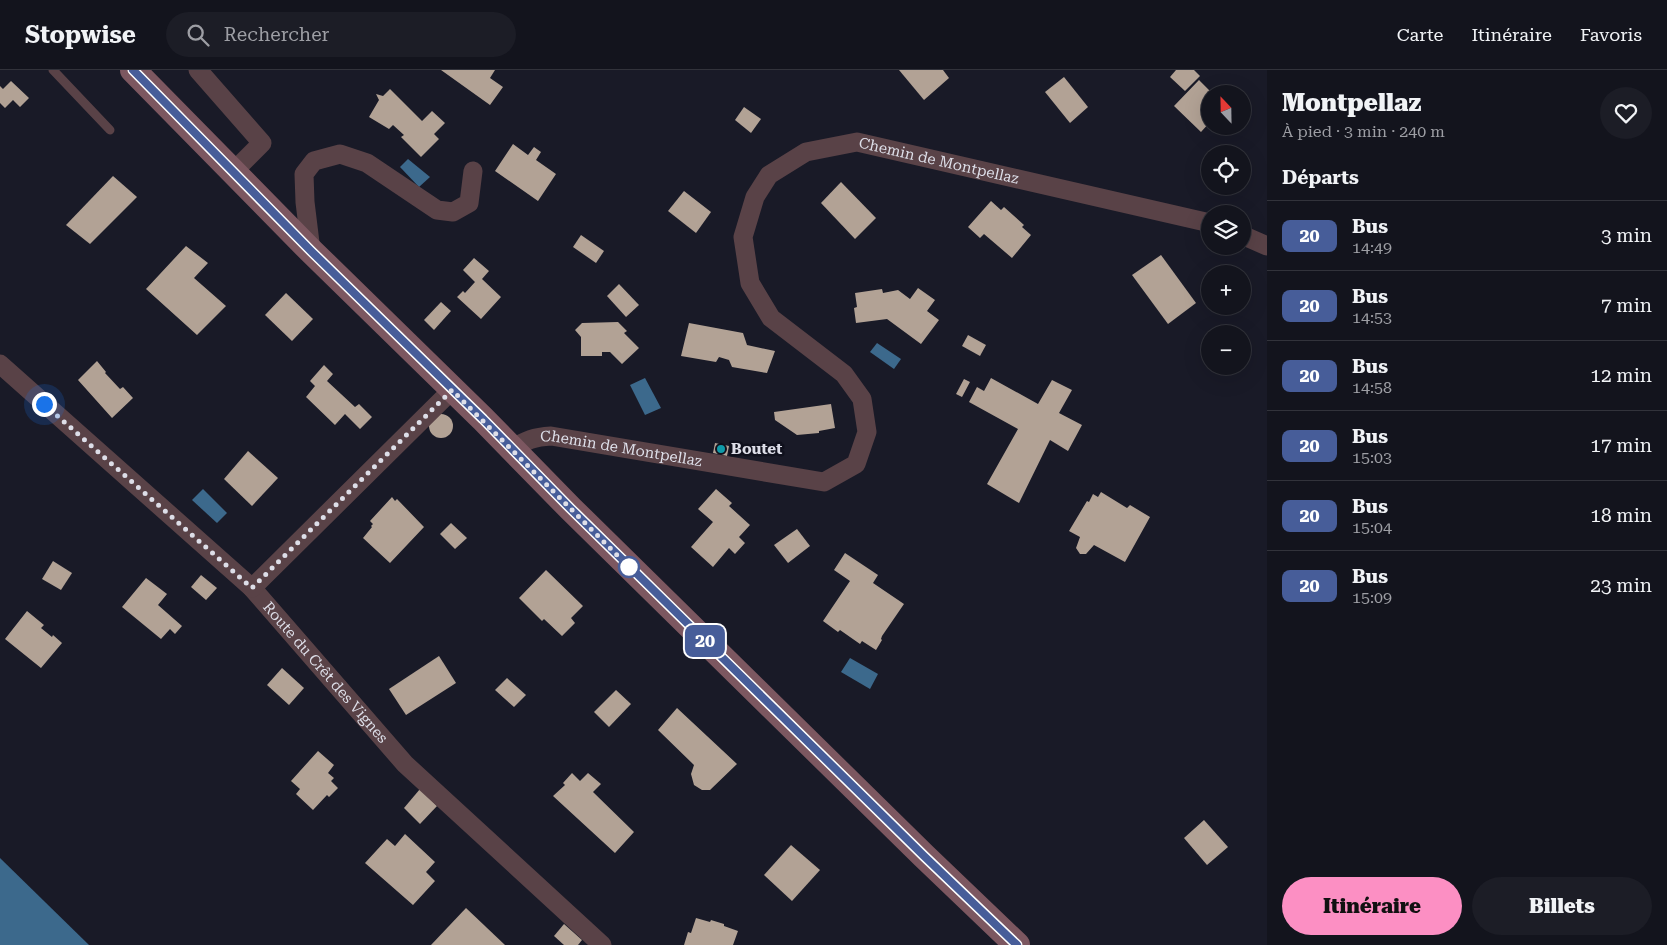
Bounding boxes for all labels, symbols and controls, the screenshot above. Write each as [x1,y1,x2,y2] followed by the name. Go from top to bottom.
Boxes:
[166,12,516,57] search box
[25,21,136,49] text: Stopwise
[184,21,212,49] icon: search
[224,23,329,46] text: Rechercher
[1397,24,1443,45] text: Carte
[1471,24,1552,45] text: Itinéraire
[1580,24,1642,45] text: Favoris
[1201,85,1251,135] north arrow
[1201,85,1251,375] map controls
[1600,87,1652,139] button: heart
[1282,89,1421,117] text: Montpellaz
[1282,122,1445,141] text: À pied · 3 min · 240 m
[857,134,1020,188] street label: Chemin de Montpellaz
[1201,145,1251,195] button: locate
[1282,166,1359,189] text: Départs
[1201,205,1251,255] button: layers
[1352,215,1388,238] text: Bus
[1601,224,1652,247] text: 3 min
[1299,225,1320,246] text: 20
[1352,238,1392,257] text: 14:49
[1201,265,1251,315] button: +
[1352,285,1388,308] text: Bus
[1601,294,1652,317] text: 7 min
[1299,295,1320,316] text: 20
[1352,308,1392,327] text: 14:53
[1201,325,1251,375] button: −
[1352,355,1388,378] text: Bus
[1590,364,1652,387] text: 12 min
[1299,365,1320,386] text: 20
[1352,378,1392,397] text: 14:58
[32,392,57,417] your location
[1352,425,1388,448] text: Bus
[539,427,703,470] street label: Chemin de Montpellaz
[1590,434,1652,457] text: 17 min
[1299,435,1320,456] text: 20
[731,440,782,458] place label: Boutet
[715,443,727,455] marker: Boutet
[1352,448,1392,467] text: 15:03
[1352,495,1388,518] text: Bus
[1590,504,1652,527] text: 18 min
[1299,505,1320,526] text: 20
[1352,518,1392,537] text: 15:04
[618,556,640,578] unlabelled marker
[1352,565,1388,588] text: Bus
[1590,574,1652,597] text: 23 min
[1299,575,1320,596] text: 20
[1352,588,1392,607] text: 15:09
[259,598,392,747] street label: Route du Crêt des Vignes
[682,625,728,657] line badge: 20
[695,630,715,651] text: 20
[1282,877,1462,935] button: Itinéraire
[1472,877,1652,935] button: Billets

